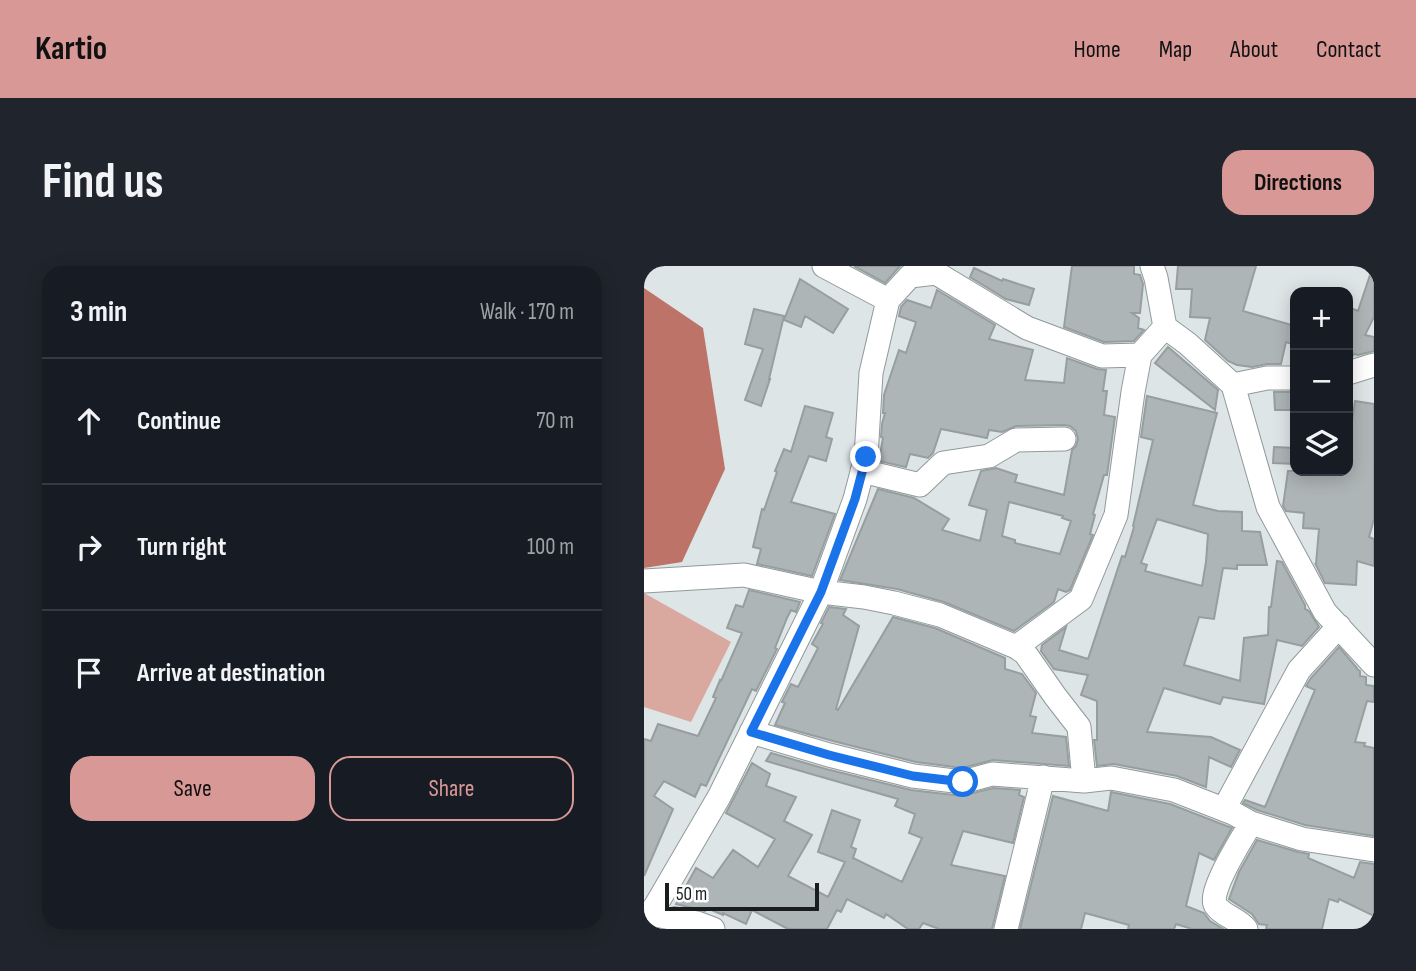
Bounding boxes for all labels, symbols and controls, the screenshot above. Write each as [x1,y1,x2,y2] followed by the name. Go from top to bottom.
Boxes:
[35,29,107,69] text: Kartio
[1073,35,1121,64] text: Home
[1159,35,1192,64] text: Map
[1230,35,1278,64] text: About
[1316,35,1381,64] text: Contact
[1222,150,1374,215] button: Directions
[42,153,164,212] text: Find us
[1290,287,1353,476] map controls
[1290,287,1353,350] button: +
[70,294,127,330] text: 3 min
[480,298,574,326] text: Walk · 170 m
[1290,350,1353,413] button: −
[70,402,108,440] icon: ahead
[137,406,221,437] text: Continue
[536,407,574,435] text: 70 m
[1290,413,1353,476] button: layers
[850,441,881,472] route end
[70,528,108,566] icon: right
[137,532,226,563] text: Turn right
[527,533,574,561] text: 100 m
[70,654,108,692] icon: arrive
[137,658,325,689] text: Arrive at destination
[70,756,315,821] button: Save
[329,756,574,821] button: Share
[947,766,978,797] route start
[665,880,819,912] scale bar
[676,883,707,906] text: 50 m

